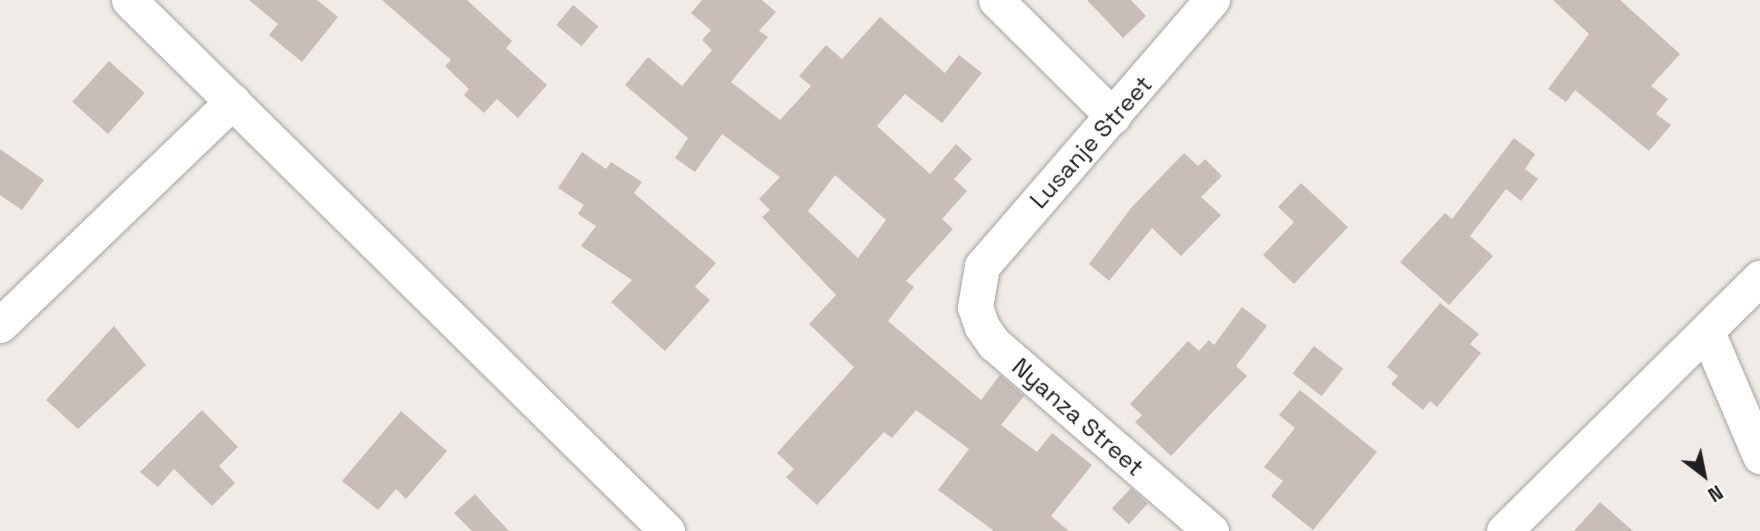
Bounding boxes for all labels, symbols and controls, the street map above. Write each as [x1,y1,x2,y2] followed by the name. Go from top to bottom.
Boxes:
[1024,70,1158,214] street label: Lusanje Street
[1006,352,1150,482] street label: Nyanza Street
[1669,440,1739,510] north arrow
[1703,479,1727,507] text: N

